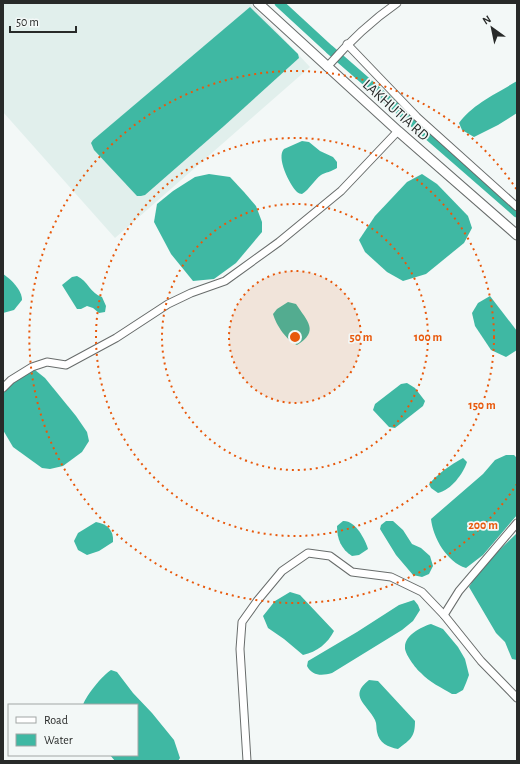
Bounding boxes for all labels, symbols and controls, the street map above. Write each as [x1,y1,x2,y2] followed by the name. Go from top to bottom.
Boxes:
[10,8,76,34] scale bar
[472,8,512,48] north arrow
[481,13,493,27] text: N
[16,16,39,28] text: 50 m
[360,77,432,144] street label: LAKHUTIA RD
[288,330,302,344] centre of rings
[350,331,373,343] text: 50 m
[414,331,442,343] text: 100 m
[468,399,496,411] text: 150 m
[468,519,498,531] text: 200 m
[8,704,138,756] legend
[44,714,68,726] text: Road
[44,734,73,746] text: Water

